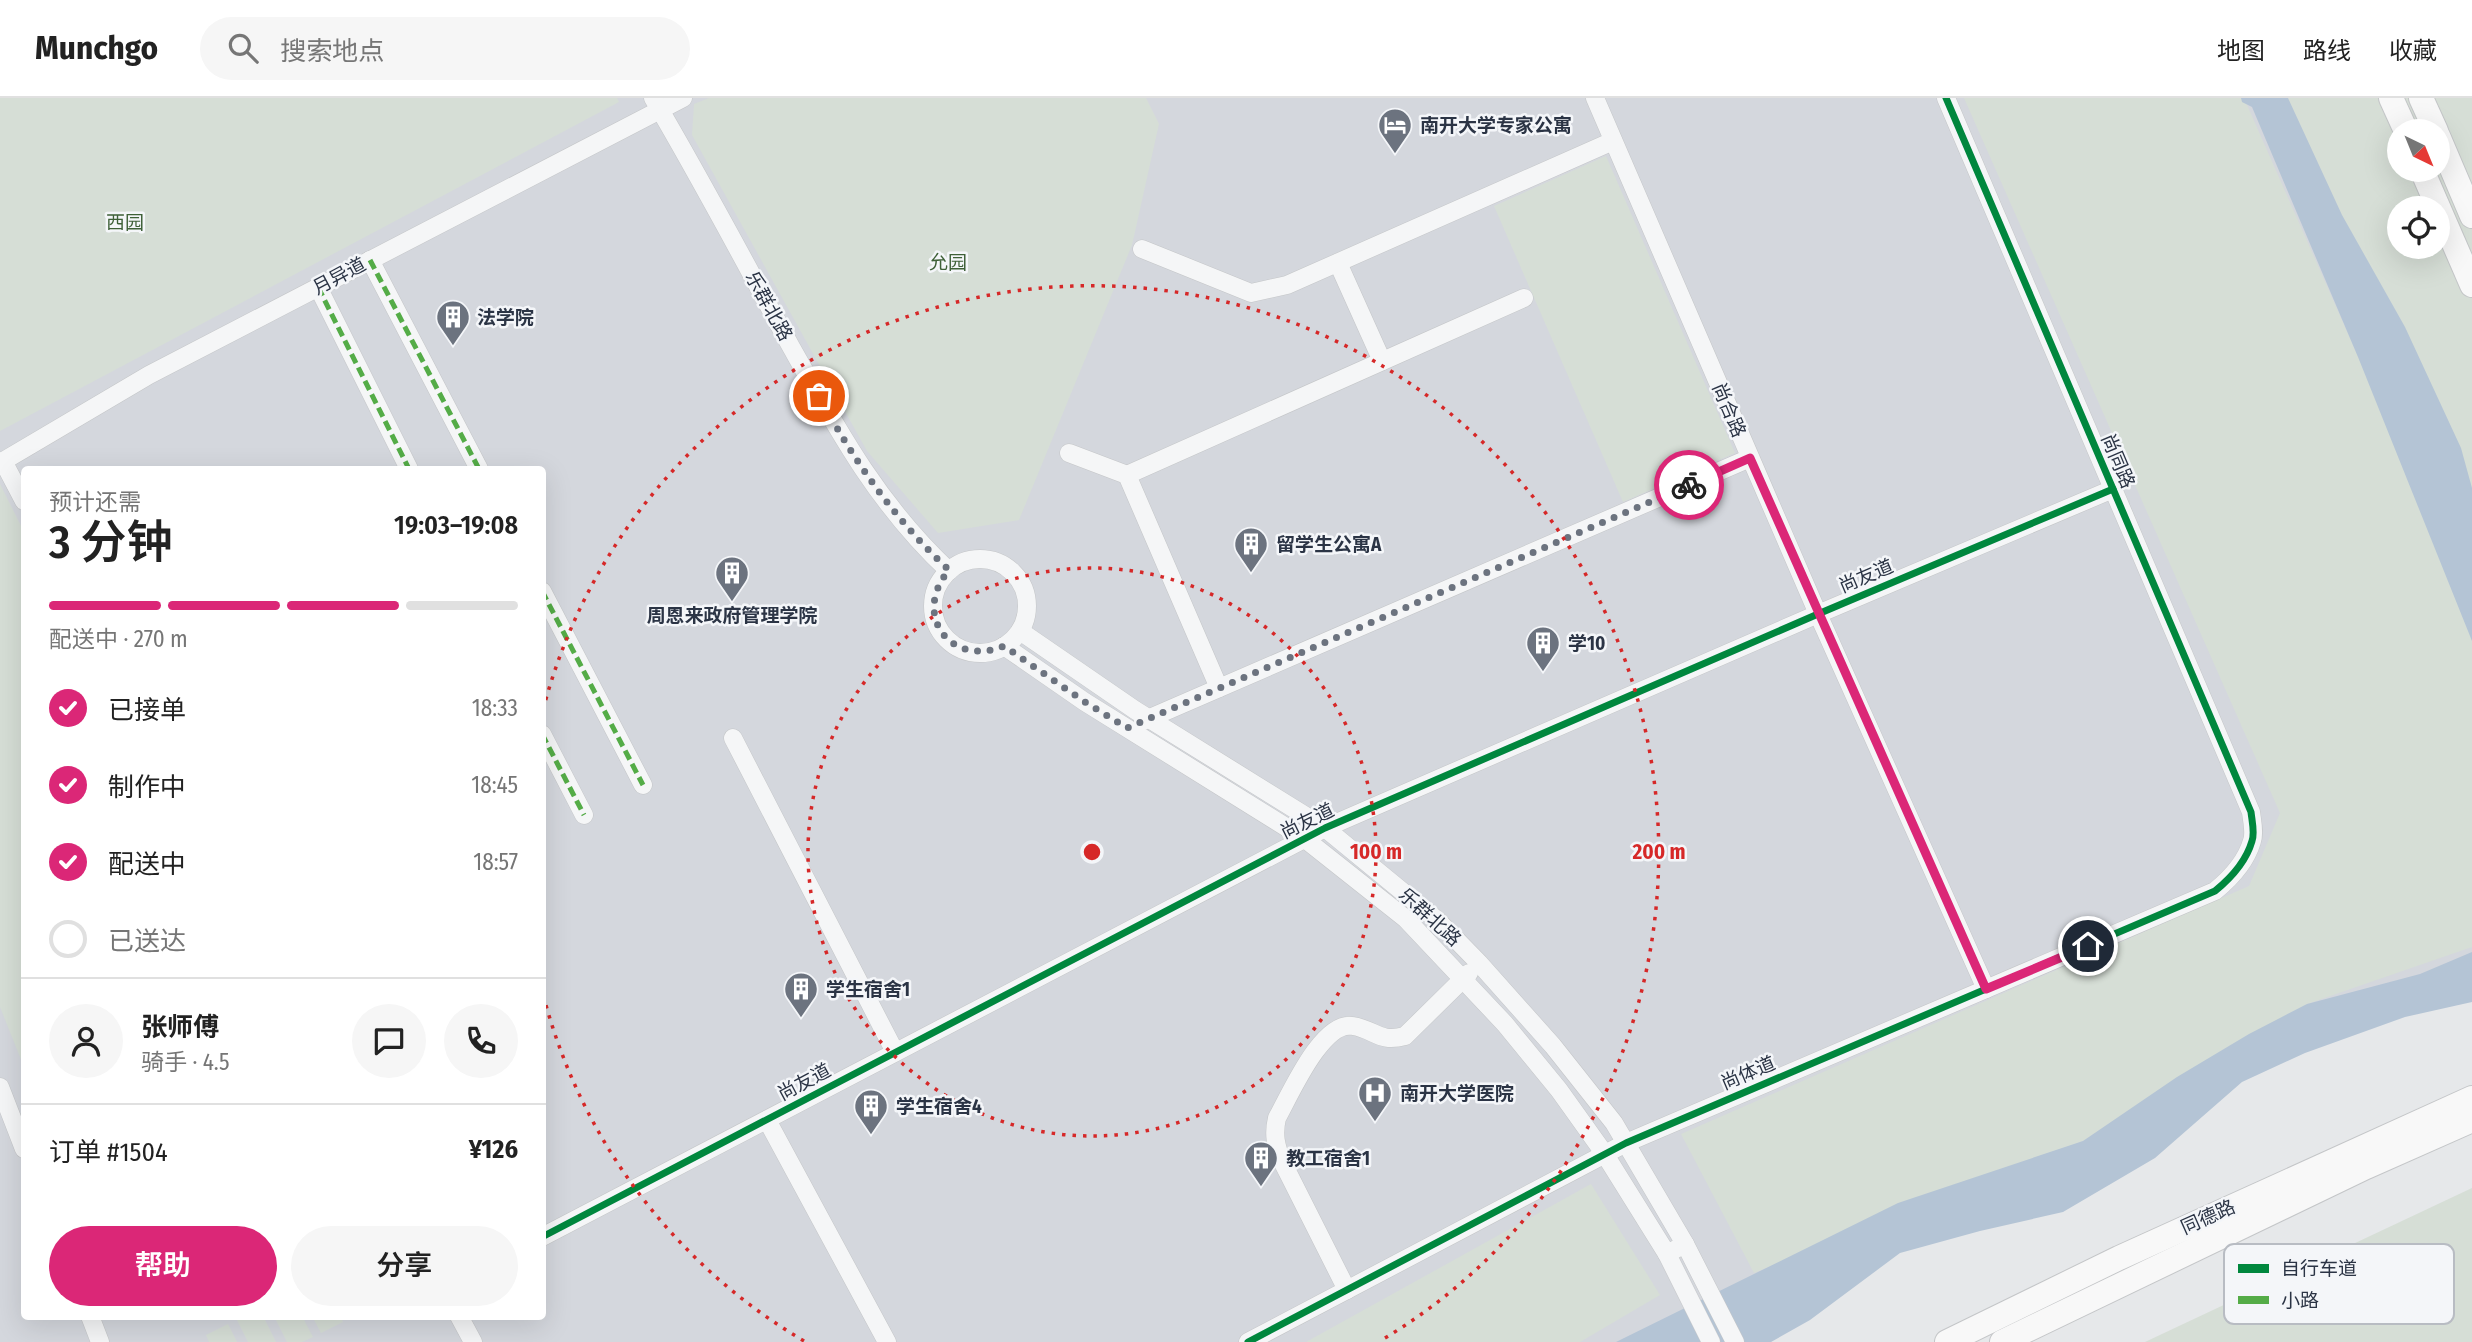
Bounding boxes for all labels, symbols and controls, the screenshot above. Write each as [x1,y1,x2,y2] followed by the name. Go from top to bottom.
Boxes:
[200,17,690,80] search box
[35,28,158,68] text: Munchgo
[224,29,262,67] icon: search
[280,36,384,67] text: 搜索地点
[2217,37,2265,65] text: 地图
[2303,37,2351,65] text: 路线
[2389,37,2437,65] text: 收藏
[1376,106,1414,155] hotel icon: 南开大学专家公寓
[1420,114,1572,137] place label: 南开大学专家公寓
[2387,119,2450,182] north arrow
[2387,119,2450,259] map controls
[2387,196,2450,259] button: locate
[106,211,144,234] park label: 西园
[929,251,967,274] park label: 允园
[308,252,370,300] street label: 月异道
[741,267,797,345] street label: 乐群北路
[434,298,472,347] building icon: 法学院
[477,306,534,329] place label: 法学院
[789,366,849,426] pin
[800,377,838,415] icon: bag
[1707,379,1751,441] street label: 尚合路
[2096,430,2140,492] street label: 尚同路
[1654,450,1724,520] courier
[1670,466,1708,504] icon: bike
[49,488,141,516] text: 预计还需
[394,510,518,541] text: 19:03–19:08
[49,515,172,570] text: 3 分钟
[1232,525,1270,574] building icon: 留学生公寓A
[1276,533,1382,556] place label: 留学生公寓A
[713,554,751,603] building icon: 周恩来政府管理学院
[1835,554,1897,598] street label: 尚友道
[646,604,818,627] place label: 周恩来政府管理学院
[1524,624,1562,673] building icon: 学10
[49,625,188,653] text: 配送中 · 270 m
[1568,632,1605,655] place label: 学10
[49,689,87,727] icon: check
[472,694,518,722] text: 18:33
[108,695,186,726] text: 已接单
[49,766,87,804] icon: check
[471,771,518,799] text: 18:45
[108,772,186,803] text: 制作中
[1276,798,1338,844] street label: 尚友道
[1350,839,1402,865] text: 100 m
[1631,839,1686,865] text: 200 m
[1080,840,1104,864] centre of rings
[49,843,87,881] icon: check
[473,848,518,876] text: 18:57
[108,849,186,880] text: 配送中
[1394,883,1466,951] street label: 乐群北路
[2058,916,2118,976] pin
[108,926,186,957] text: 已送达
[2069,927,2107,965] icon: home
[782,970,820,1019] building icon: 学生宿舍1
[826,978,910,1001] place label: 学生宿舍1
[49,1004,123,1078] button: person
[352,1004,426,1078] button: chat
[444,1004,518,1078] button: phone
[141,1012,219,1043] text: 张师傅
[141,1048,229,1076] text: 骑手 · 4.5
[1717,1051,1779,1095] street label: 尚体道
[773,1058,835,1106] street label: 尚友道
[1356,1074,1394,1123] hospital icon: 南开大学医院
[1400,1082,1514,1105] place label: 南开大学医院
[852,1087,890,1136] building icon: 学生宿舍4
[896,1095,982,1118] place label: 学生宿舍4
[469,1134,518,1165] text: ¥126
[49,1137,168,1168] text: 订单 #1504
[1242,1139,1280,1188] building icon: 教工宿舍1
[1286,1147,1370,1170] place label: 教工宿舍1
[2177,1195,2239,1239] street label: 同德路
[49,1226,277,1306] button: 帮助
[291,1226,518,1306] button: 分享
[2224,1244,2454,1324] legend
[2281,1257,2357,1280] text: 自行车道
[2281,1289,2319,1312] text: 小路

